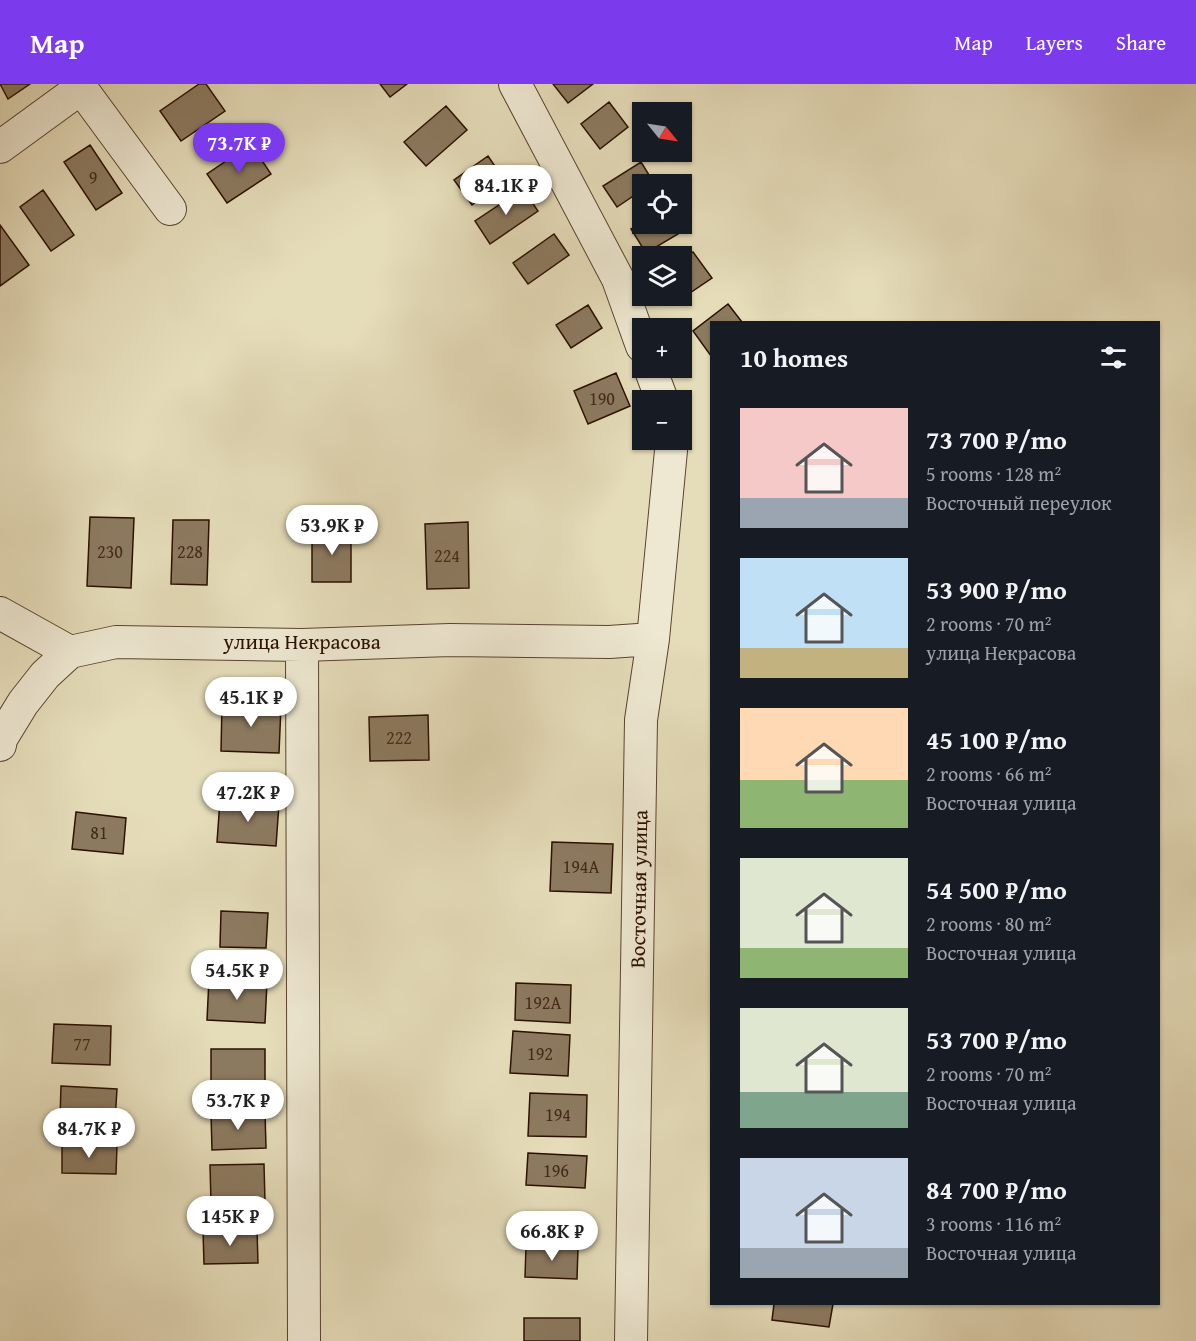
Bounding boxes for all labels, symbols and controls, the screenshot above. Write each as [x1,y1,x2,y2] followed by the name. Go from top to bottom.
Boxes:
[30,22,84,63] text: Map
[954,27,993,58] text: Map
[1026,27,1083,58] text: Layers
[1116,27,1166,58] text: Share
[632,102,692,162] north arrow
[632,102,692,450] map controls
[184,123,294,174] pin: 73.7K ₽
[207,128,271,157] text: 73.7K ₽
[89,164,97,191] house number: 9
[451,165,561,216] pin: 84.1K ₽
[474,170,538,199] text: 84.1K ₽
[632,174,692,234] button: locate
[632,246,692,306] button: layers
[632,318,692,378] button: +
[740,338,848,377] text: 10 homes
[1097,341,1130,374] icon: filters
[589,385,615,412] house number: 190
[632,390,692,450] button: −
[926,420,1067,459] text: 73 700 ₽/mo
[788,432,860,504] icon: home
[926,459,1061,488] text: 5 rooms · 128 m²
[926,488,1112,517] text: Восточный переулок
[277,505,387,556] pin: 53.9K ₽
[300,510,364,539] text: 53.9K ₽
[97,538,123,565] house number: 230
[177,538,203,565] house number: 228
[434,542,460,569] house number: 224
[926,570,1067,609] text: 53 900 ₽/mo
[788,582,860,654] icon: home
[926,609,1052,638] text: 2 rooms · 70 m²
[222,626,381,657] street label: улица Некрасова
[926,638,1076,667] text: улица Некрасова
[196,677,306,728] pin: 45.1K ₽
[219,682,283,711] text: 45.1K ₽
[926,720,1067,759] text: 45 100 ₽/mo
[386,724,412,751] house number: 222
[788,732,860,804] icon: home
[926,759,1052,788] text: 2 rooms · 66 m²
[193,772,303,823] pin: 47.2K ₽
[216,777,280,806] text: 47.2K ₽
[926,788,1077,817] text: Восточная улица
[622,810,655,968] street label: Восточная улица
[90,819,108,846] house number: 81
[563,853,600,880] house number: 194А
[926,870,1067,909] text: 54 500 ₽/mo
[788,882,860,954] icon: home
[926,909,1052,938] text: 2 rooms · 80 m²
[926,938,1077,967] text: Восточная улица
[182,950,292,1001] pin: 54.5K ₽
[205,955,269,984] text: 54.5K ₽
[525,989,562,1016] house number: 192А
[926,1020,1067,1059] text: 53 700 ₽/mo
[73,1030,91,1057] house number: 77
[788,1032,860,1104] icon: home
[527,1040,553,1067] house number: 192
[926,1059,1052,1088] text: 2 rooms · 70 m²
[183,1080,293,1131] pin: 53.7K ₽
[206,1085,270,1114] text: 53.7K ₽
[926,1088,1077,1117] text: Восточная улица
[545,1101,571,1128] house number: 194
[34,1108,144,1159] pin: 84.7K ₽
[57,1113,121,1142] text: 84.7K ₽
[543,1157,569,1184] house number: 196
[926,1170,1067,1209] text: 84 700 ₽/mo
[788,1182,860,1254] icon: home
[181,1196,279,1247] pin: 145K ₽
[201,1201,259,1230] text: 145K ₽
[926,1209,1061,1238] text: 3 rooms · 116 m²
[497,1211,607,1262] pin: 66.8K ₽
[520,1216,584,1245] text: 66.8K ₽
[926,1238,1077,1267] text: Восточная улица

